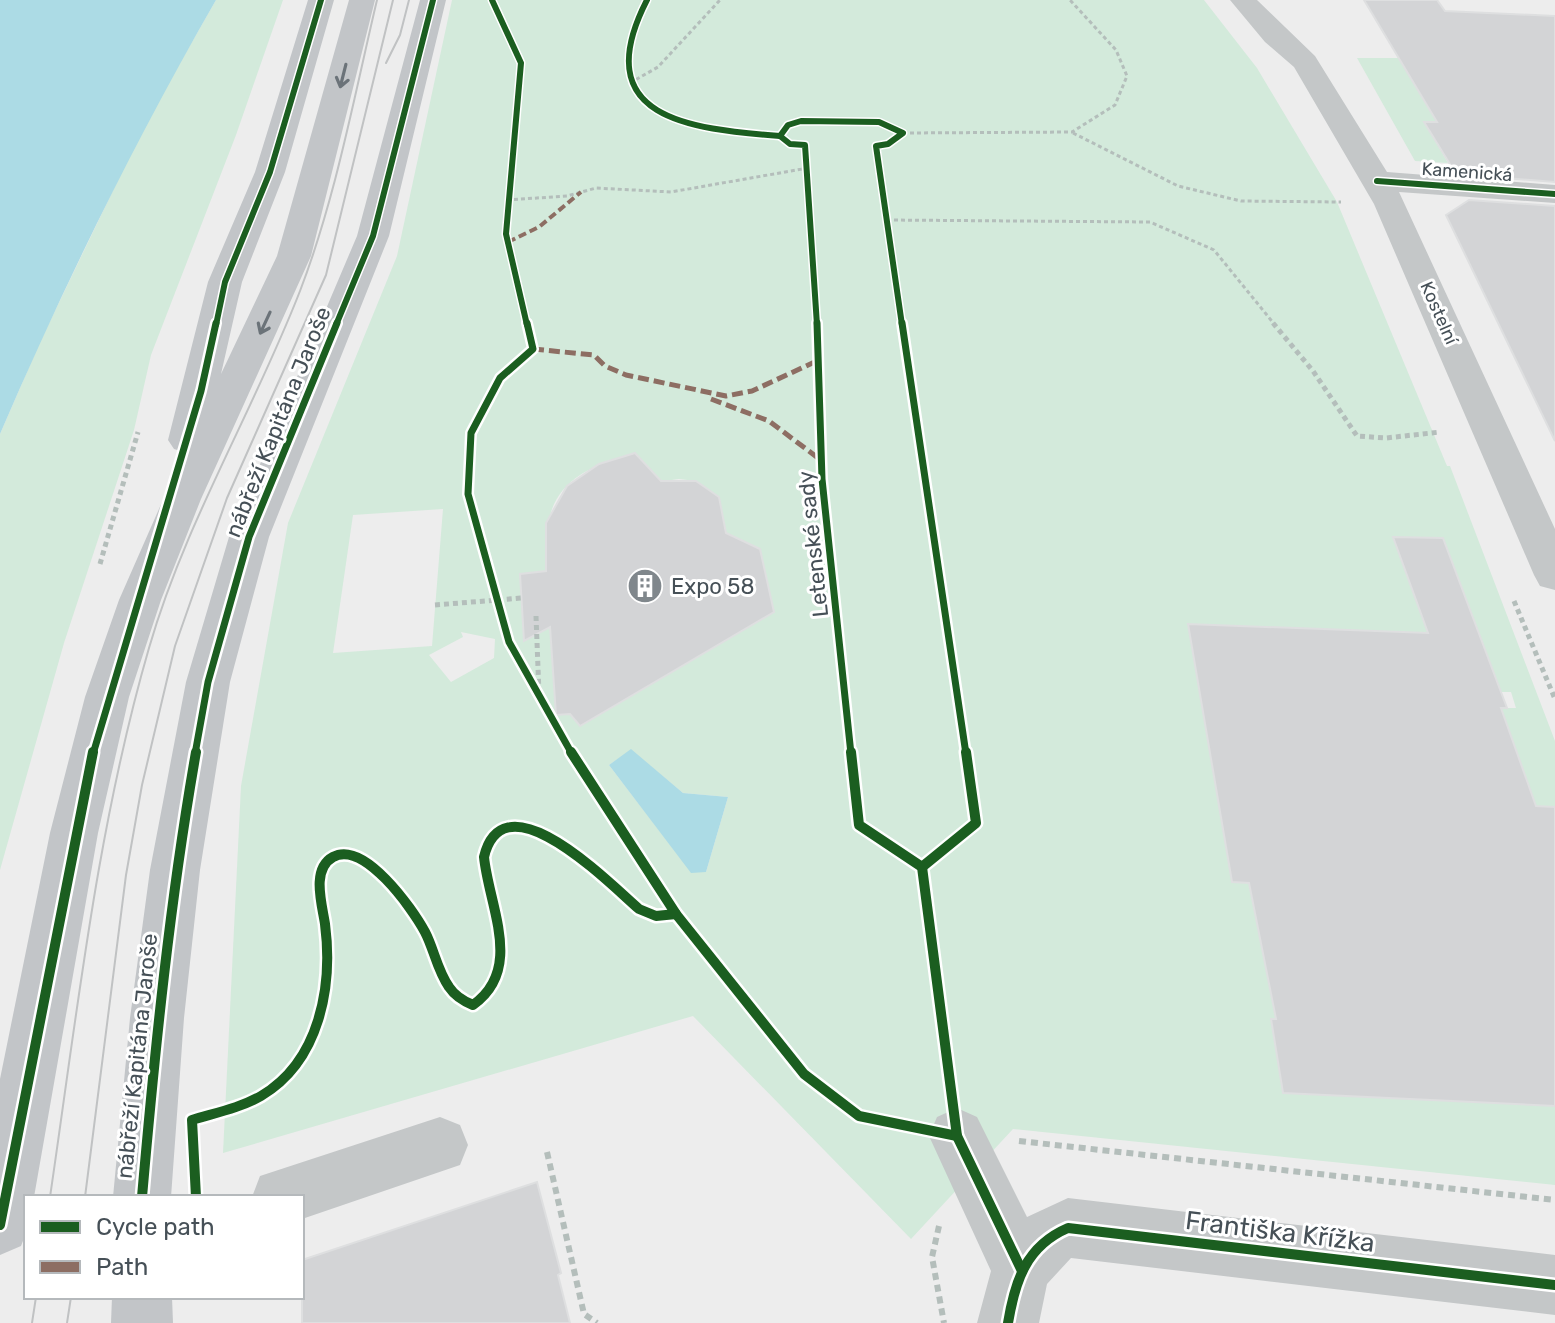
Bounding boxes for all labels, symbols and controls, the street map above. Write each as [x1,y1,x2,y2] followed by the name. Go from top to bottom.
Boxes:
[334,62,349,88] one-way arrow
[1421,158,1513,186] street label: Kamenická
[1415,278,1463,349] street label: Kostelní
[219,303,337,541] street label: nábřeží Kapitána Jaroše
[257,311,272,335] one-way arrow
[792,469,834,619] street label: Letenské sady
[626,567,664,605] building icon: Expo 58
[671,573,754,600] place label: Expo 58
[111,932,163,1180] street label: nábřeží Kapitána Jaroše
[24,1195,304,1299] legend
[1184,1205,1376,1259] street label: Františka Křížka
[96,1213,215,1241] text: Cycle path
[96,1253,148,1281] text: Path

